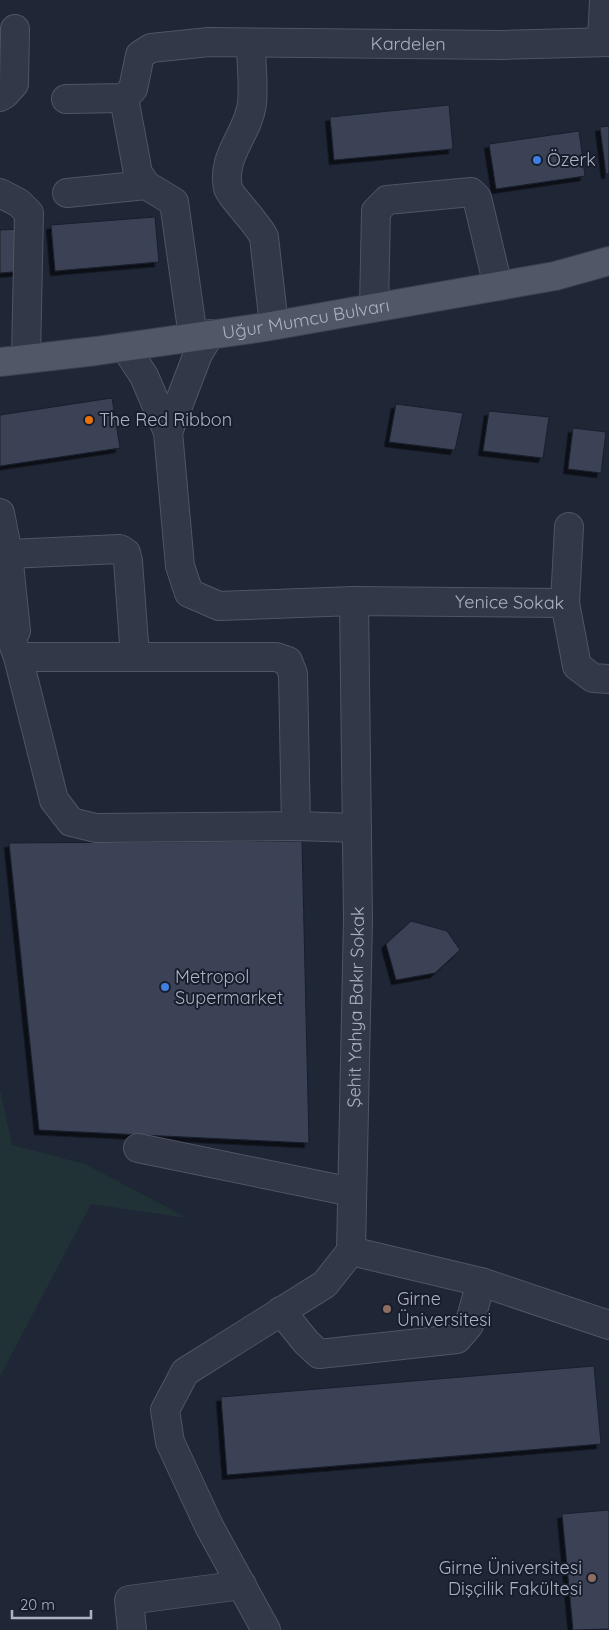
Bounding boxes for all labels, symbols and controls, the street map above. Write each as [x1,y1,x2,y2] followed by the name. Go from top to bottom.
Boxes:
[370,32,446,55] street label: Kardelen
[547,148,596,171] place label: Özerk
[531,154,543,166] marker: Özerk
[221,293,391,344] street label: Uğur Mumcu Bulvarı
[99,408,232,431] place label: The Red Ribbon
[83,414,95,426] marker: The Red Ribbon
[455,590,564,614] street label: Yenice Sokak
[342,906,369,1108] street label: Şehit Yahya Bakır Sokak
[175,965,283,1009] place label: Metropol Supermarket
[159,981,171,993] marker: Metropol Supermarket
[397,1287,491,1331] place label: Girne Üniversitesi
[381,1303,393,1315] marker: Girne Üniversitesi
[439,1556,582,1600] place label: Girne Üniversitesi Dişçilik Fakültesi
[586,1572,598,1584] marker: Girne Üniversitesi Dişçilik Fakültesi
[12,1588,91,1620] scale bar
[20,1595,55,1614] text: 20 m

